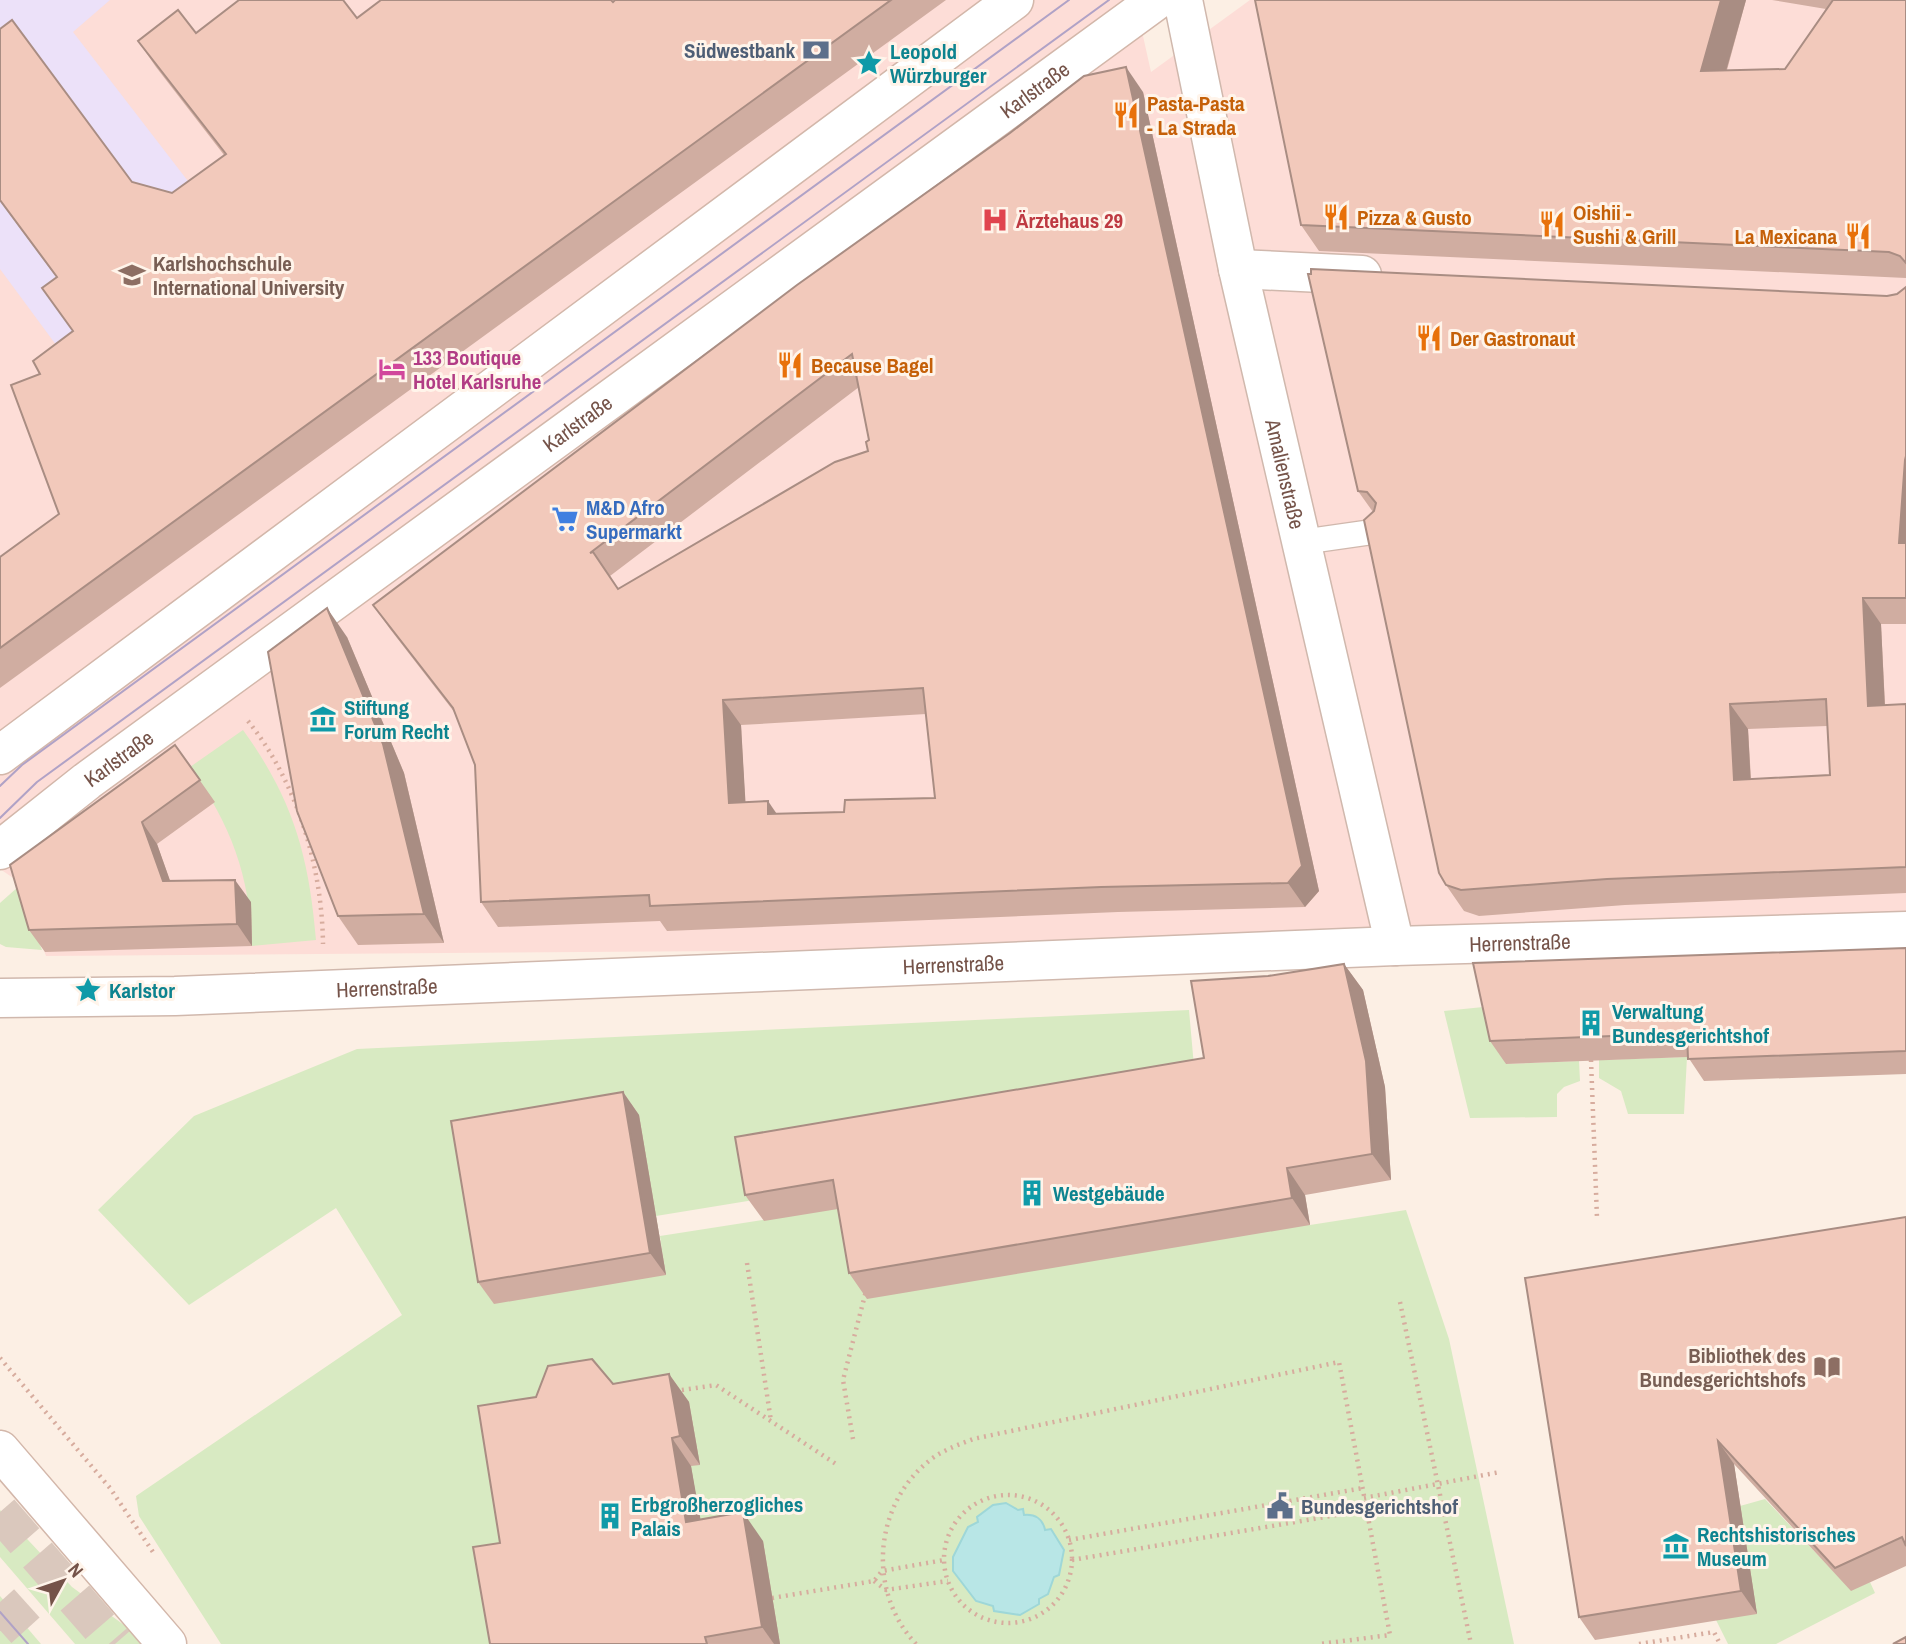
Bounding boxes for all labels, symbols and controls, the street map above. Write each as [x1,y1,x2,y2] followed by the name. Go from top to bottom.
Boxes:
[801,35,831,65] bank icon: Südwestbank
[684,36,795,65] place label: Südwestbank
[890,37,987,90] place label: Leopold Würzburger
[854,48,884,78] place icon: Leopold Würzburger
[994,54,1075,125] street label: Karlstraße
[1147,89,1245,142] place label: Pasta-Pasta - La Strada
[1111,100,1141,130] restaurant icon: Pasta-Pasta - La Strada
[1573,198,1676,251] place label: Oishii - Sushi & Grill
[1321,202,1351,232] restaurant icon: Pizza & Gusto
[1357,203,1472,232] place label: Pizza & Gusto
[980,205,1010,235] hospital icon: Ärztehaus 29
[1016,206,1123,235] place label: Ärztehaus 29
[1537,209,1567,239] restaurant icon: Oishii - Sushi & Grill
[1843,221,1873,251] restaurant icon: La Mexicana
[1735,222,1837,251] place label: La Mexicana
[153,249,345,302] place label: Karlshochschule International University
[117,260,147,290] school or university icon: Karlshochschule International University
[1414,323,1444,353] restaurant icon: Der Gastronaut
[1450,324,1576,353] place label: Der Gastronaut
[413,343,541,396] place label: 133 Boutique Hotel Karlsruhe
[775,350,805,380] restaurant icon: Because Bagel
[811,351,934,380] place label: Because Bagel
[377,354,407,384] hotel icon: 133 Boutique Hotel Karlsruhe
[537,388,618,458] street label: Karlstraße
[1259,415,1312,532] street label: Amalienstraße
[586,493,682,546] place label: M&D Afro Supermarkt
[550,504,580,534] supermarket icon: M&D Afro Supermarkt
[344,693,450,746] place label: Stiftung Forum Recht
[308,704,338,734] museum icon: Stiftung Forum Recht
[78,723,159,793] street label: Karlstraße
[1469,926,1571,958] street label: Herrenstraße
[902,948,1005,981] street label: Herrenstraße
[336,971,438,1004] street label: Herrenstraße
[73,975,103,1005] place icon: Karlstor
[109,976,175,1005] place label: Karlstor
[1612,997,1769,1050] place label: Verwaltung Bundesgerichtshof
[1576,1008,1606,1038] building icon: Verwaltung Bundesgerichtshof
[1017,1178,1047,1208] building icon: Westgebäude
[1053,1179,1165,1208] place label: Westgebäude
[1640,1341,1806,1394] place label: Bibliothek des Bundesgerichtshofs
[1812,1352,1842,1382] library icon: Bibliothek des Bundesgerichtshofs
[631,1490,803,1543] place label: Erbgroßherzogliches Palais
[1265,1491,1295,1521] public building icon: Bundesgerichtshof
[1301,1492,1458,1521] place label: Bundesgerichtshof
[595,1501,625,1531] building icon: Erbgroßherzogliches Palais
[1697,1520,1856,1573] place label: Rechtshistorisches Museum
[1661,1531,1691,1561] museum icon: Rechtshistorisches Museum
[28,1546,98,1616] north arrow
[62,1557,90,1583] text: N

